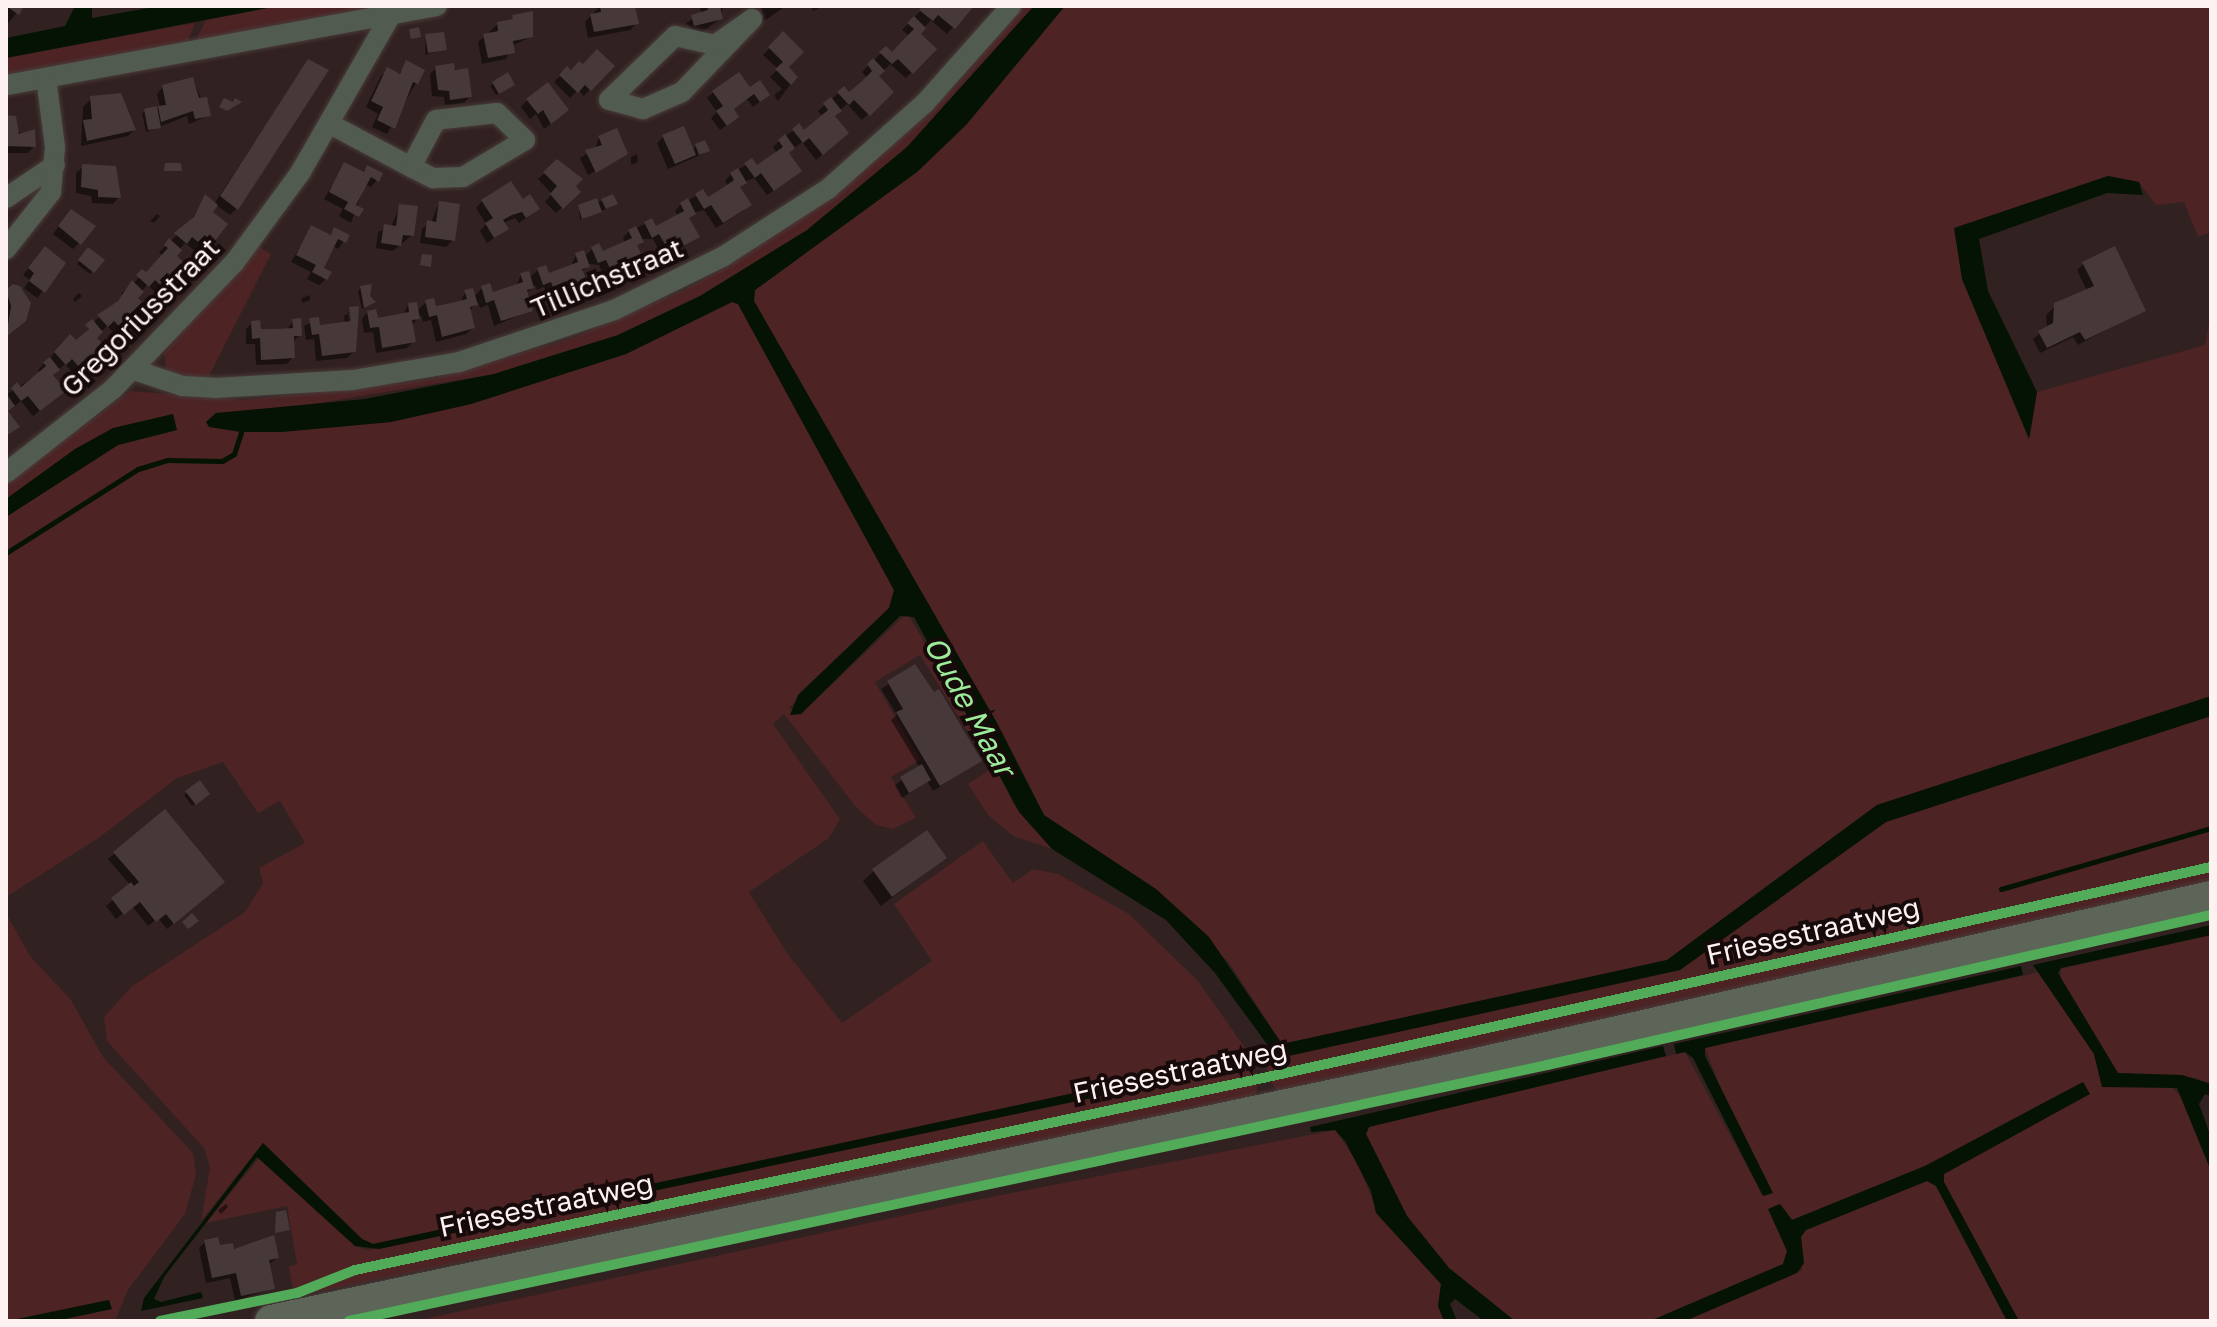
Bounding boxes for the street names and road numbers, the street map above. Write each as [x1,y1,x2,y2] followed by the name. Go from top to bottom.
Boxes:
[54,231,226,403] street label: Gregoriusstraat
[526,231,688,325] street label: Tillichstraat
[1703,890,1923,972] street label: Friesestraatweg
[1070,1032,1290,1110] street label: Friesestraatweg
[436,1166,656,1244] street label: Friesestraatweg

